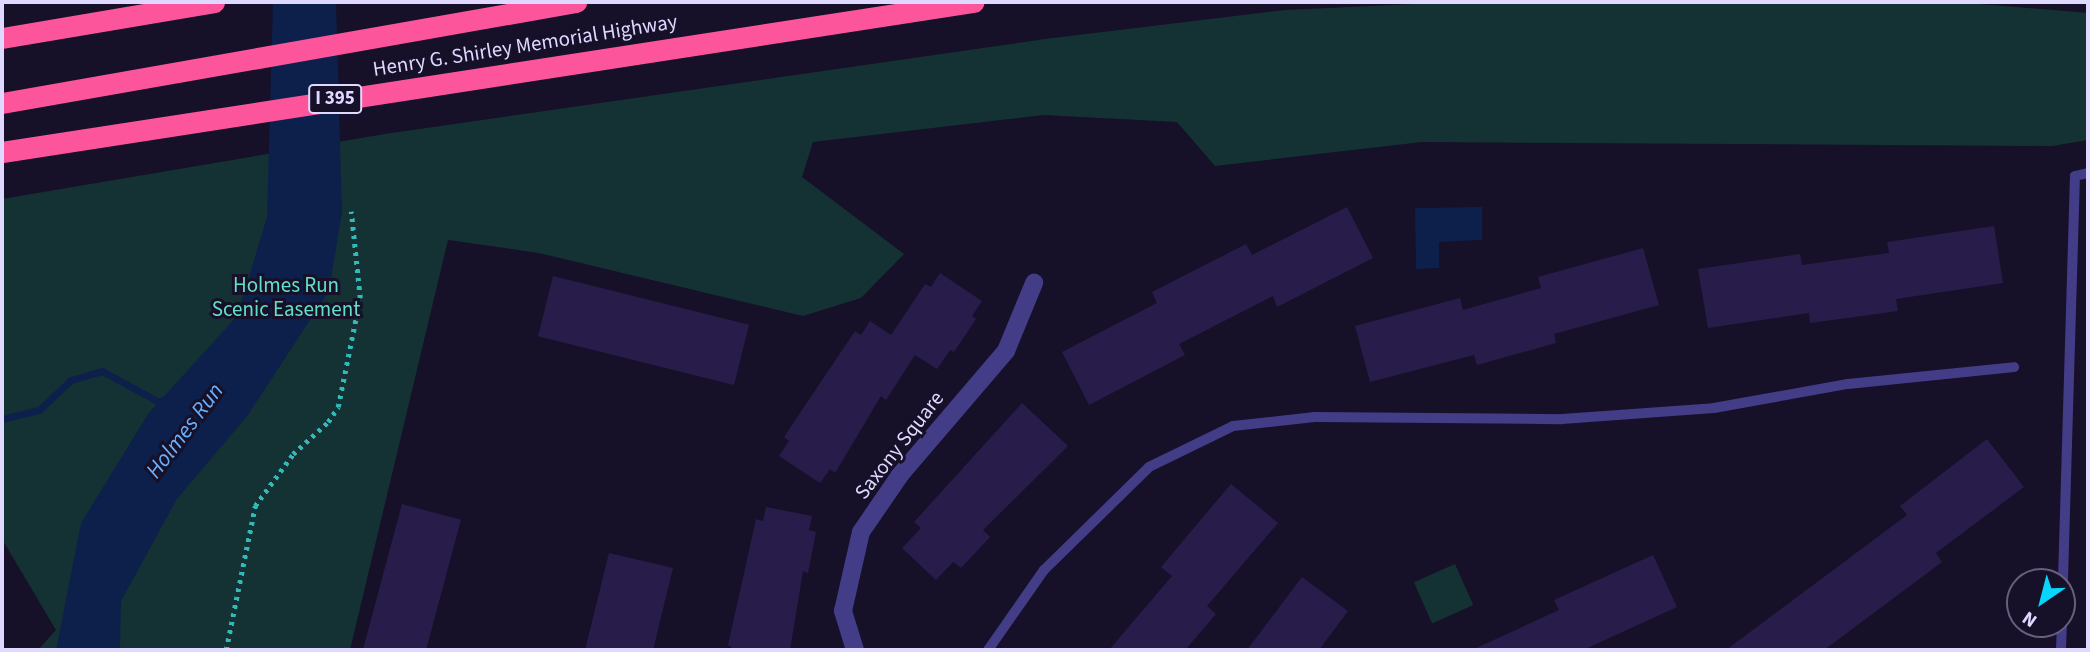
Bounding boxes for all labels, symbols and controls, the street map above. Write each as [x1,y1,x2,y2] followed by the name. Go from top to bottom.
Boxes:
[371,8,679,82] street label: Henry G. Shirley Memorial Highway
[307,83,363,114] road number: I 395
[212,272,360,322] park label: Holmes Run Scenic Easement
[140,378,230,484] water label: Holmes Run
[849,386,949,504] street label: Saxony Square
[2006,568,2076,638] north arrow
[2017,604,2043,634] text: N

